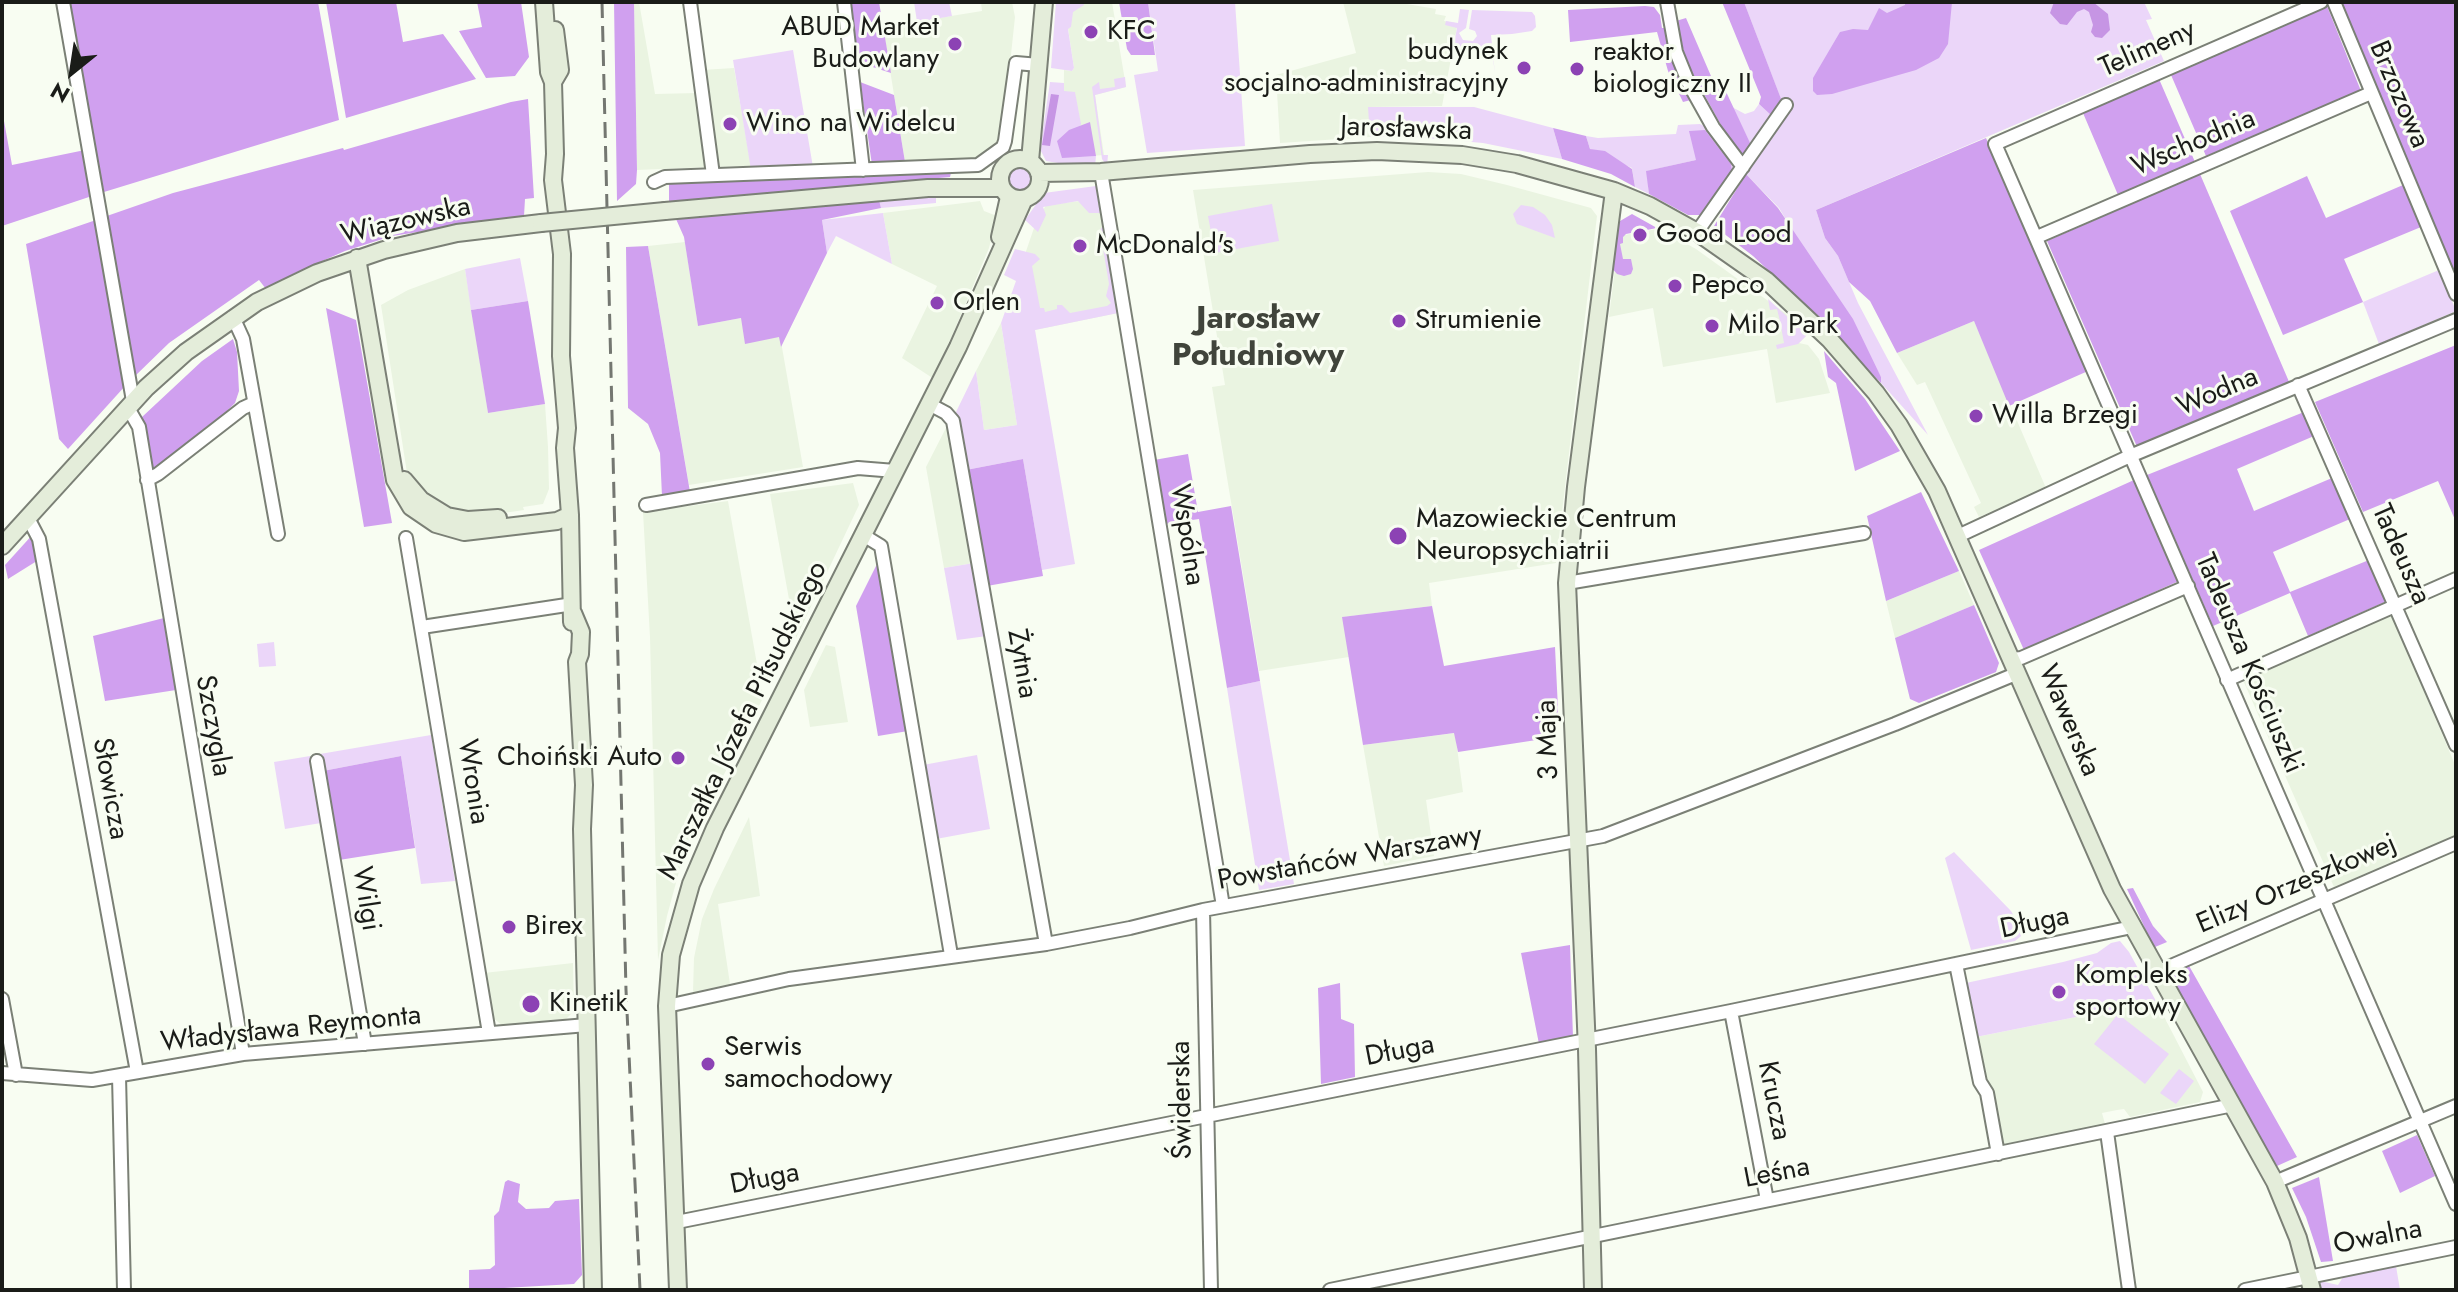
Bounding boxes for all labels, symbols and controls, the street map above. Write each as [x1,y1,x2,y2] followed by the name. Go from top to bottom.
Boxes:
[781,11,939,77] place label: ABUD Market Budowlany
[2095,14,2201,86] street label: Telimeny
[1107,15,1156,49] place label: KFC
[1082,23,1100,41] marker: KFC
[32,32,112,112] north arrow
[946,35,964,53] marker: ABUD Market Budowlany
[1224,35,1508,101] place label: budynek socjalno-administracyjny
[1593,36,1752,102] place label: reaktor biologiczny II
[2360,36,2436,154] street label: Brzozowa
[1515,59,1533,77] marker: budynek socjalno-administracyjny
[1568,60,1586,78] marker: reaktor biologiczny II
[44,75,76,111] text: N
[2127,103,2261,185] street label: Wschodnia
[746,107,956,141] place label: Wino na Widelcu
[1340,111,1472,149] street label: Jarosławska
[721,115,739,133] marker: Wino na Widelcu
[338,191,474,253] street label: Wiązowska
[1656,218,1792,252] place label: Good Lood
[1631,226,1649,244] marker: Good Lood
[1096,229,1233,263] place label: McDonald's
[1071,237,1089,255] marker: McDonald's
[1691,269,1765,303] place label: Pepco
[1666,277,1684,295] marker: Pepco
[953,286,1020,320] place label: Orlen
[928,294,946,312] marker: Orlen
[1172,301,1344,376] district label: Jarosław Południowy
[1415,304,1541,338] place label: Strumienie
[1728,309,1838,343] place label: Milo Park
[1390,312,1408,330] marker: Strumienie
[1703,317,1721,335] marker: Milo Park
[2172,361,2264,425] street label: Wodna
[1992,399,2138,433] place label: Willa Brzegi
[1967,407,1985,425] marker: Willa Brzegi
[1161,482,1211,588] street label: Wspólna
[2363,500,2437,610] street label: Tadeusza
[1416,503,1677,569] place label: Mazowieckie Centrum Neuropsychiatrii
[1387,525,1409,547] marker: Mazowieckie Centrum Neuropsychiatrii
[2187,549,2309,779] street label: Tadeusza Kościuszki
[652,556,836,886] street label: Marszałka Józefa Piłsudskiego
[998,627,1044,701] street label: Żytnia
[2029,660,2107,782] street label: Wawerska
[187,673,237,779] street label: Szczygla
[1531,699,1567,781] street label: 3 Maja
[84,736,134,842] street label: Słowicza
[449,737,495,827] street label: Wronia
[497,741,662,775] place label: Choiński Auto
[669,749,687,767] marker: Choiński Auto
[1215,819,1485,899] street label: Powstańców Warszawy
[2192,828,2402,942] street label: Elizy Orzeszkowej
[343,864,387,934] street label: Wilgi
[1997,900,2073,948] street label: Długa
[525,910,583,944] place label: Birex
[500,918,518,936] marker: Birex
[2075,959,2188,1025] place label: Kompleks sportowy
[2050,983,2068,1001] marker: Kompleks sportowy
[549,987,628,1021] place label: Kinetik
[520,993,542,1015] marker: Kinetik
[159,1000,423,1060] street label: Władysława Reymonta
[1363,1029,1437,1075] street label: Długa
[724,1031,892,1097] place label: Serwis samochodowy
[1165,1040,1201,1160] street label: Świderska
[699,1055,717,1073] marker: Serwis samochodowy
[1749,1059,1797,1143] street label: Krucza
[1741,1151,1813,1197] street label: Leśna
[728,1157,802,1203] street label: Długa
[2331,1213,2425,1263] street label: Owalna

